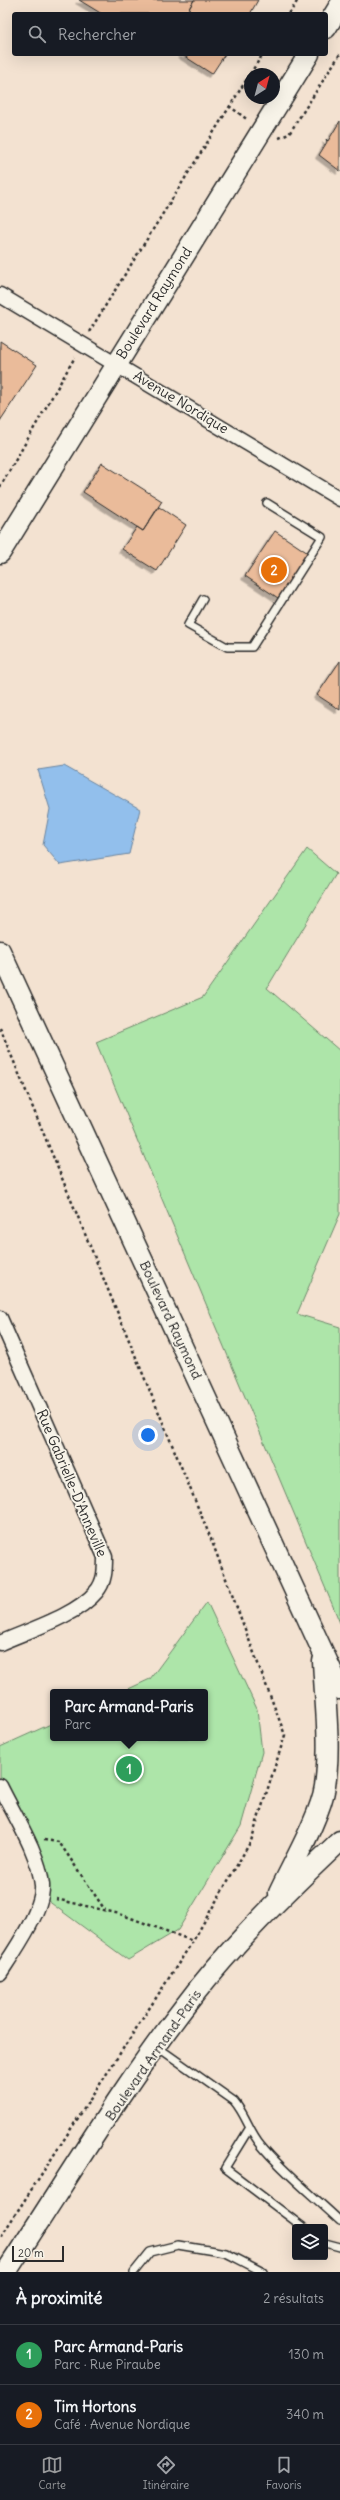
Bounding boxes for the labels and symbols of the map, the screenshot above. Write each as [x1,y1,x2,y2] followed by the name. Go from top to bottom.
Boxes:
[244,68,280,104] north arrow
[112,244,196,362] street label: Boulevard Raymond
[130,366,232,438] street label: Avenue Nordique
[261,555,287,585] pin: 2
[136,1258,206,1382] street label: Boulevard Raymond
[33,1407,111,1559] street label: Rue Gabrielle-D'Anneville
[138,1425,158,1445] your location
[116,1754,142,1784] pin: 1
[101,1986,205,2124] street label: Boulevard Armand-Paris
[12,2244,64,2263] scale bar

